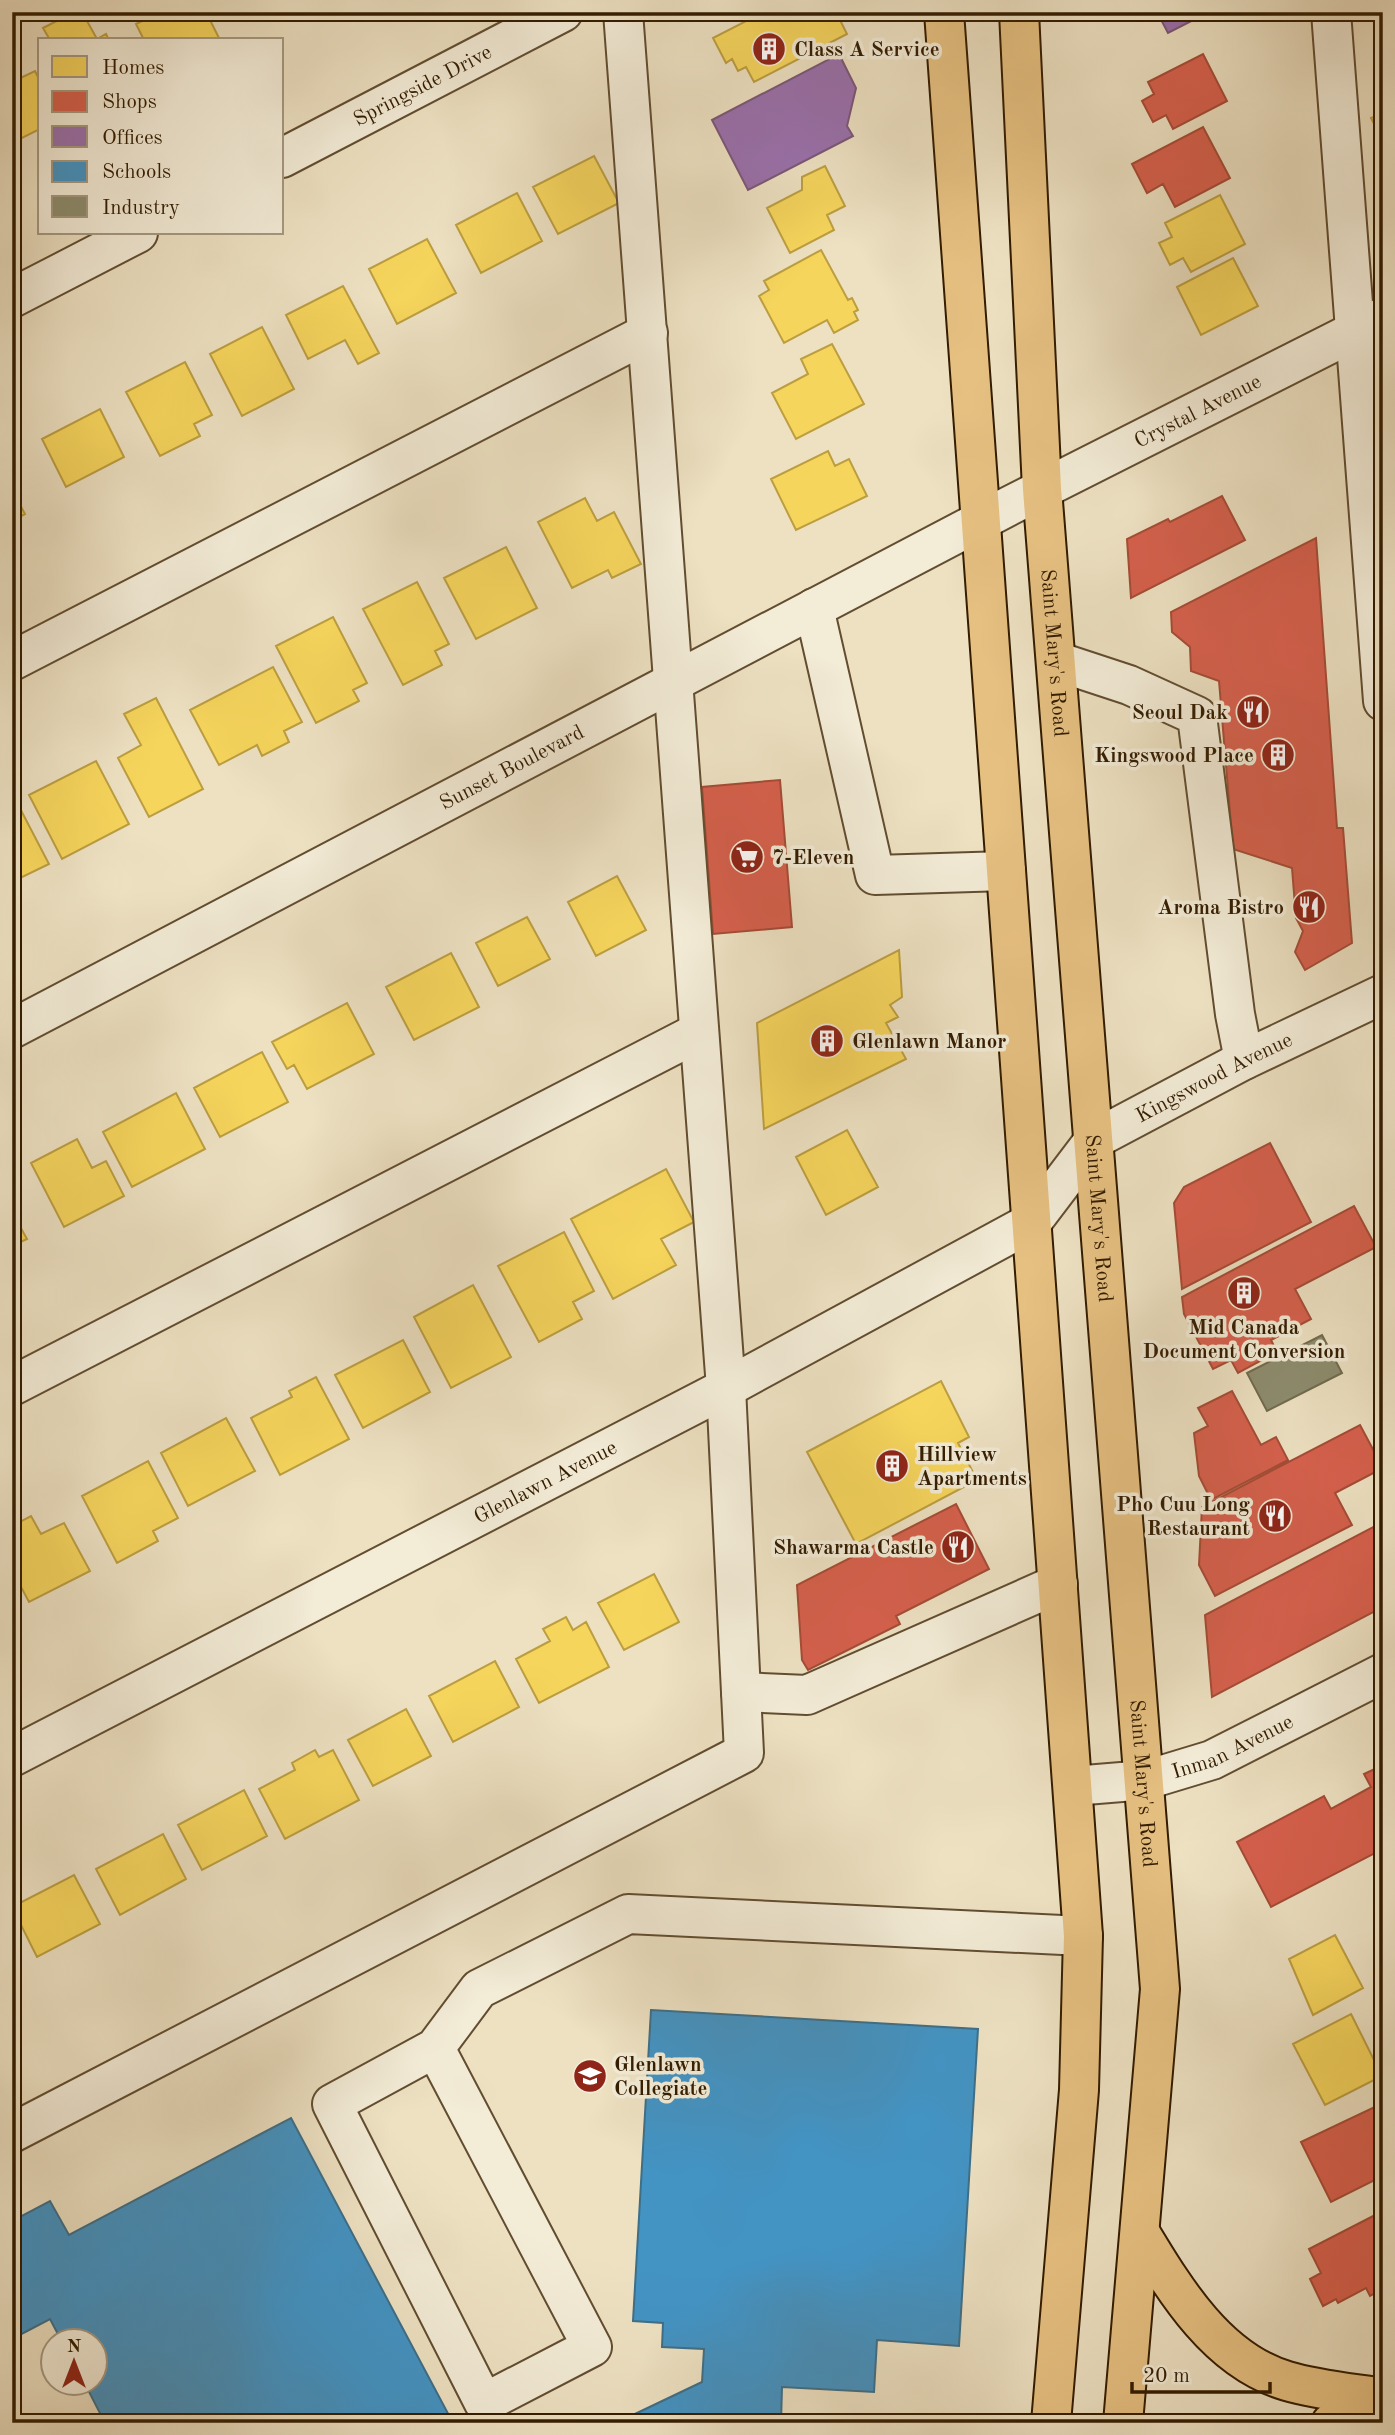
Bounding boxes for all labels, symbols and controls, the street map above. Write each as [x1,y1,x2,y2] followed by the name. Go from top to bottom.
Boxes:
[750,30,788,68] building icon: Class A Service
[38,38,284,234] legend
[794,40,940,61] place label: Class A Service
[350,42,495,131] street label: Springside Drive
[102,58,164,79] text: Homes
[102,92,157,113] text: Shops
[102,128,163,149] text: Offices
[102,162,171,183] text: Schools
[102,198,180,219] text: Industry
[1131,371,1265,453] street label: Crystal Avenue
[1036,568,1070,738] street label: Saint Mary's Road
[1234,693,1272,731] restaurant icon: Seoul Dak
[1132,703,1228,724] place label: Seoul Dak
[437,722,588,815] street label: Sunset Boulevard
[1259,736,1297,774] building icon: Kingswood Place
[1094,746,1254,767] place label: Kingswood Place
[728,838,766,876] supermarket icon: 7-Eleven
[772,848,854,869] place label: 7-Eleven
[1290,888,1328,926] restaurant icon: Aroma Bistro
[1158,898,1284,919] place label: Aroma Bistro
[808,1022,846,1060] building icon: Glenlawn Manor
[1133,1030,1296,1127] street label: Kingswood Avenue
[852,1032,1006,1053] place label: Glenlawn Manor
[1081,1134,1115,1303] street label: Saint Mary's Road
[1225,1274,1263,1312] building icon: Mid Canada Document Conversion
[1143,1318,1346,1363] place label: Mid Canada Document Conversion
[471,1437,621,1528] street label: Glenlawn Avenue
[917,1445,1027,1490] place label: Hillview Apartments
[873,1447,911,1485] building icon: Hillview Apartments
[1116,1495,1250,1540] place label: Pho Cuu Long Restaurant
[1256,1497,1294,1535] restaurant icon: Pho Cuu Long Restaurant
[939,1528,977,1566] restaurant icon: Shawarma Castle
[773,1538,934,1559] place label: Shawarma Castle
[1125,1699,1159,1868] street label: Saint Mary's Road
[1170,1712,1297,1784] street label: Inman Avenue
[614,2055,707,2100] place label: Glenlawn Collegiate
[571,2057,609,2095] school or university icon: Glenlawn Collegiate
[38,2326,108,2396] north arrow
[67,2338,82,2357] text: N
[1132,2351,1271,2395] scale bar
[1143,2366,1190,2387] text: 20 m

